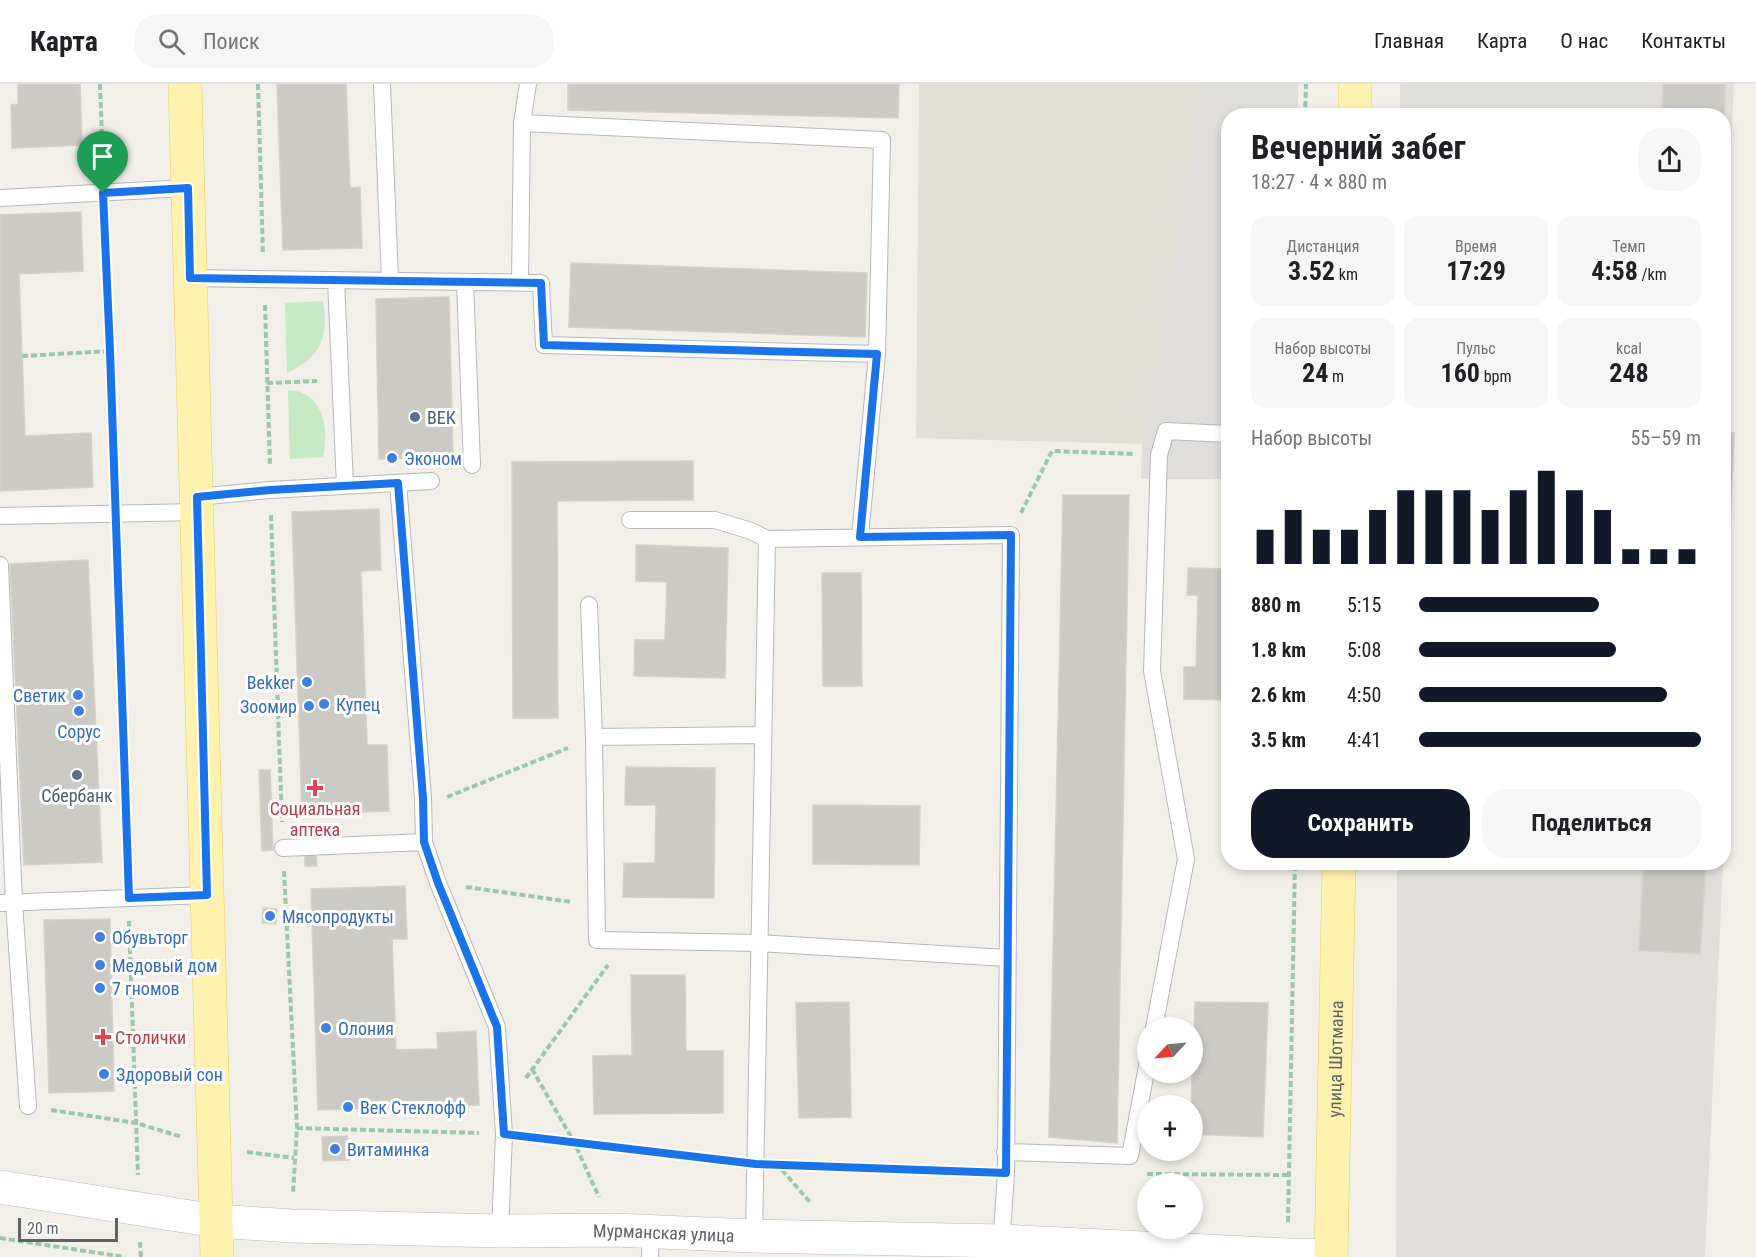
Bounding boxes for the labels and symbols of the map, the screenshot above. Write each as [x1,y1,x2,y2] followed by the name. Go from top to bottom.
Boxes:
[77,131,128,193] pin
[427,407,456,428] place label: ВЕК
[408,410,422,424] marker: ВЕК
[404,448,462,469] place label: Эконом
[385,451,399,465] marker: Эконом
[247,672,296,693] place label: Bekker
[300,675,314,689] marker: Bekker
[13,685,66,706] place label: Светик
[71,688,85,702] marker: Светик
[336,694,380,715] place label: Купец
[240,696,297,717] place label: Зоомир
[317,697,331,711] marker: Купец
[302,699,316,713] marker: Зоомир
[72,704,86,718] marker: Сорус
[57,721,101,742] place label: Сорус
[70,768,84,782] marker: Сбербанк
[308,781,322,795] marker: Социальная аптека
[41,785,113,806] place label: Сбербанк
[270,798,360,840] place label: Социальная аптека
[282,906,394,927] place label: Мясопродукты
[263,909,277,923] marker: Мясопродукты
[112,927,188,948] place label: Обувьторг
[93,930,107,944] marker: Обувьторг
[112,955,218,976] place label: Медовый дом
[93,958,107,972] marker: Медовый дом
[112,978,180,999] place label: 7 гномов
[93,981,107,995] marker: 7 гномов
[1323,1000,1347,1118] street label: улица Шотмана
[1137,1017,1203,1083] north arrow
[338,1018,394,1039] place label: Олония
[319,1021,333,1035] marker: Олония
[115,1027,186,1048] place label: Столички
[96,1030,110,1044] marker: Столички
[116,1064,223,1085] place label: Здоровый сон
[97,1067,111,1081] marker: Здоровый сон
[360,1097,466,1118] place label: Век Стеклофф
[341,1100,355,1114] marker: Век Стеклофф
[347,1139,429,1160] place label: Витаминка
[328,1142,342,1156] marker: Витаминка
[18,1215,118,1242] scale bar
[593,1219,735,1246] street label: Мурманская улица

